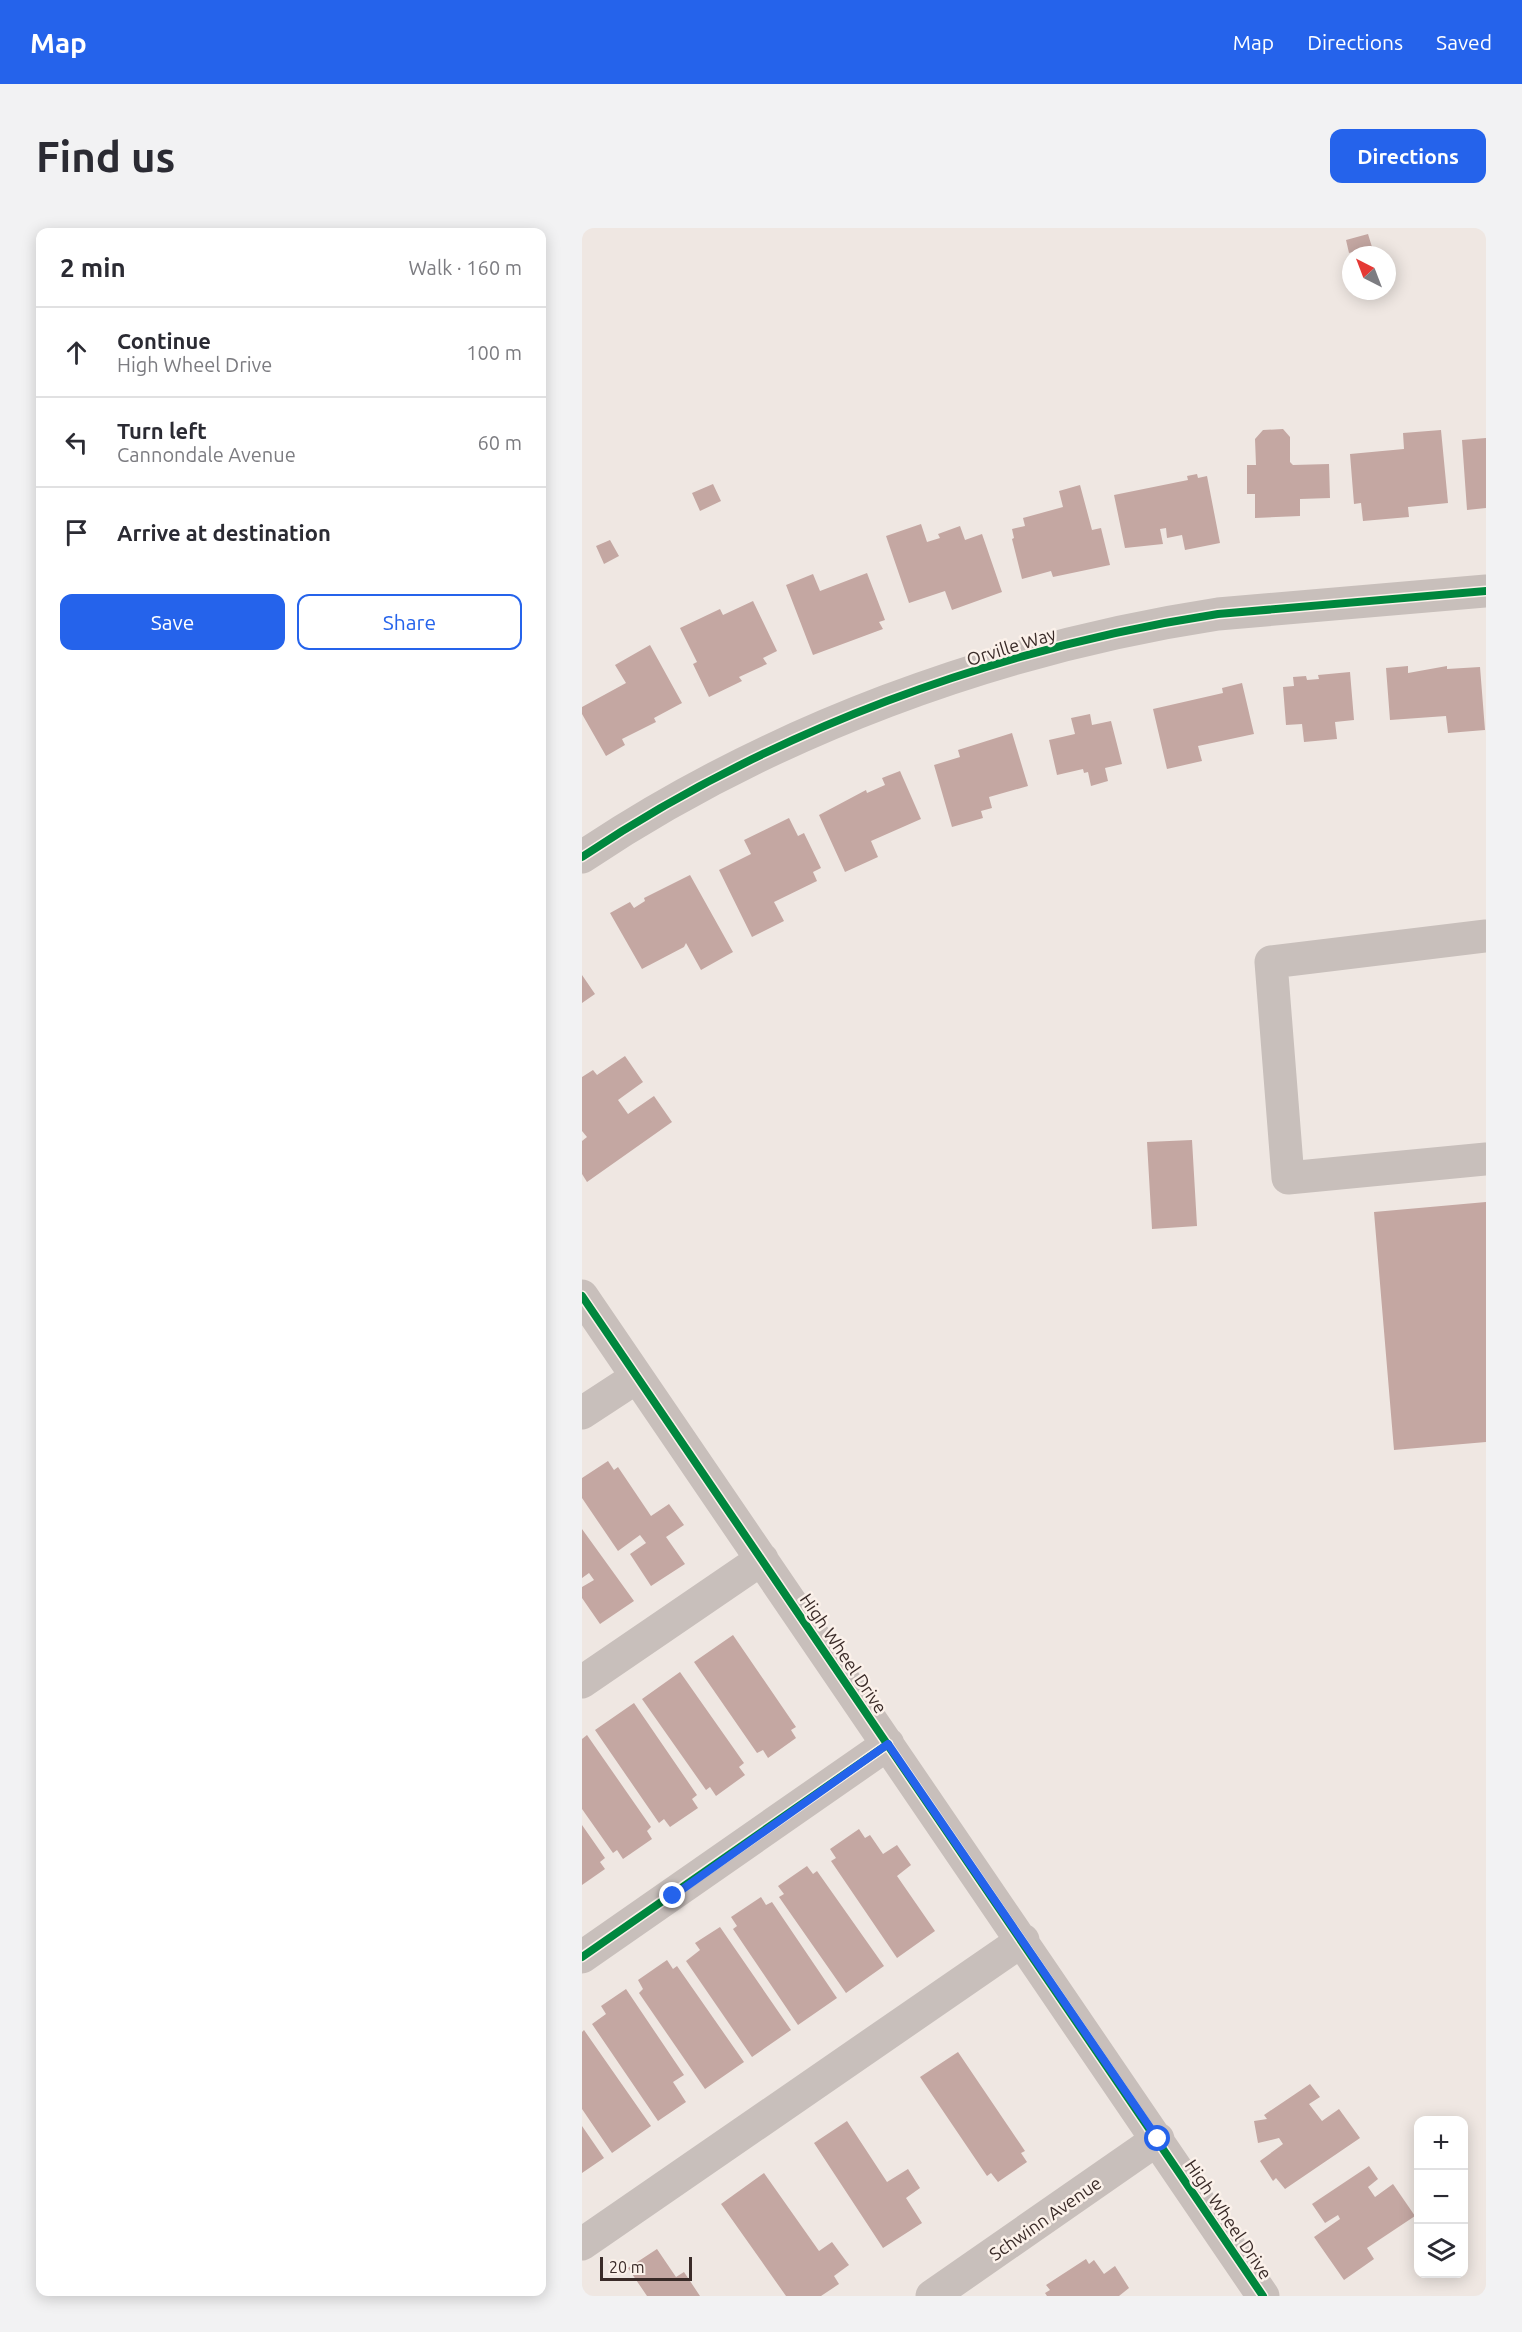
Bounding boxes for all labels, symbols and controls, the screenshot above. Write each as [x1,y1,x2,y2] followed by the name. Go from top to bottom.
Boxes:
[30,27,87,58] text: Map
[1233,30,1274,54] text: Map
[1307,30,1403,54] text: Directions
[1436,30,1492,54] text: Saved
[1330,129,1486,183] button: Directions
[36,133,175,180] text: Find us
[1342,246,1396,300] north arrow
[60,253,126,282] text: 2 min
[409,256,522,279] text: Walk · 160 m
[117,328,211,353] text: Continue
[60,336,93,369] icon: ahead
[466,341,522,364] text: 100 m
[117,353,272,376] text: High Wheel Drive
[117,418,207,443] text: Turn left
[60,426,93,459] icon: left
[478,431,522,454] text: 60 m
[117,443,296,466] text: Cannondale Avenue
[60,516,93,549] icon: arrive
[117,520,331,545] text: Arrive at destination
[60,594,285,650] button: Save
[297,594,522,650] button: Share
[964,623,1058,669] street label: Orville Way
[797,1589,891,1717] street label: High Wheel Drive
[659,1882,685,1908] route end
[1414,2116,1468,2278] map controls
[1414,2116,1468,2170] button: +
[1144,2125,1170,2151] route start
[1182,2155,1276,2283] street label: High Wheel Drive
[1414,2170,1468,2224] button: −
[985,2172,1105,2264] street label: Schwinn Avenue
[1414,2224,1468,2278] button: layers
[600,2254,692,2282] scale bar
[609,2258,645,2276] text: 20 m

